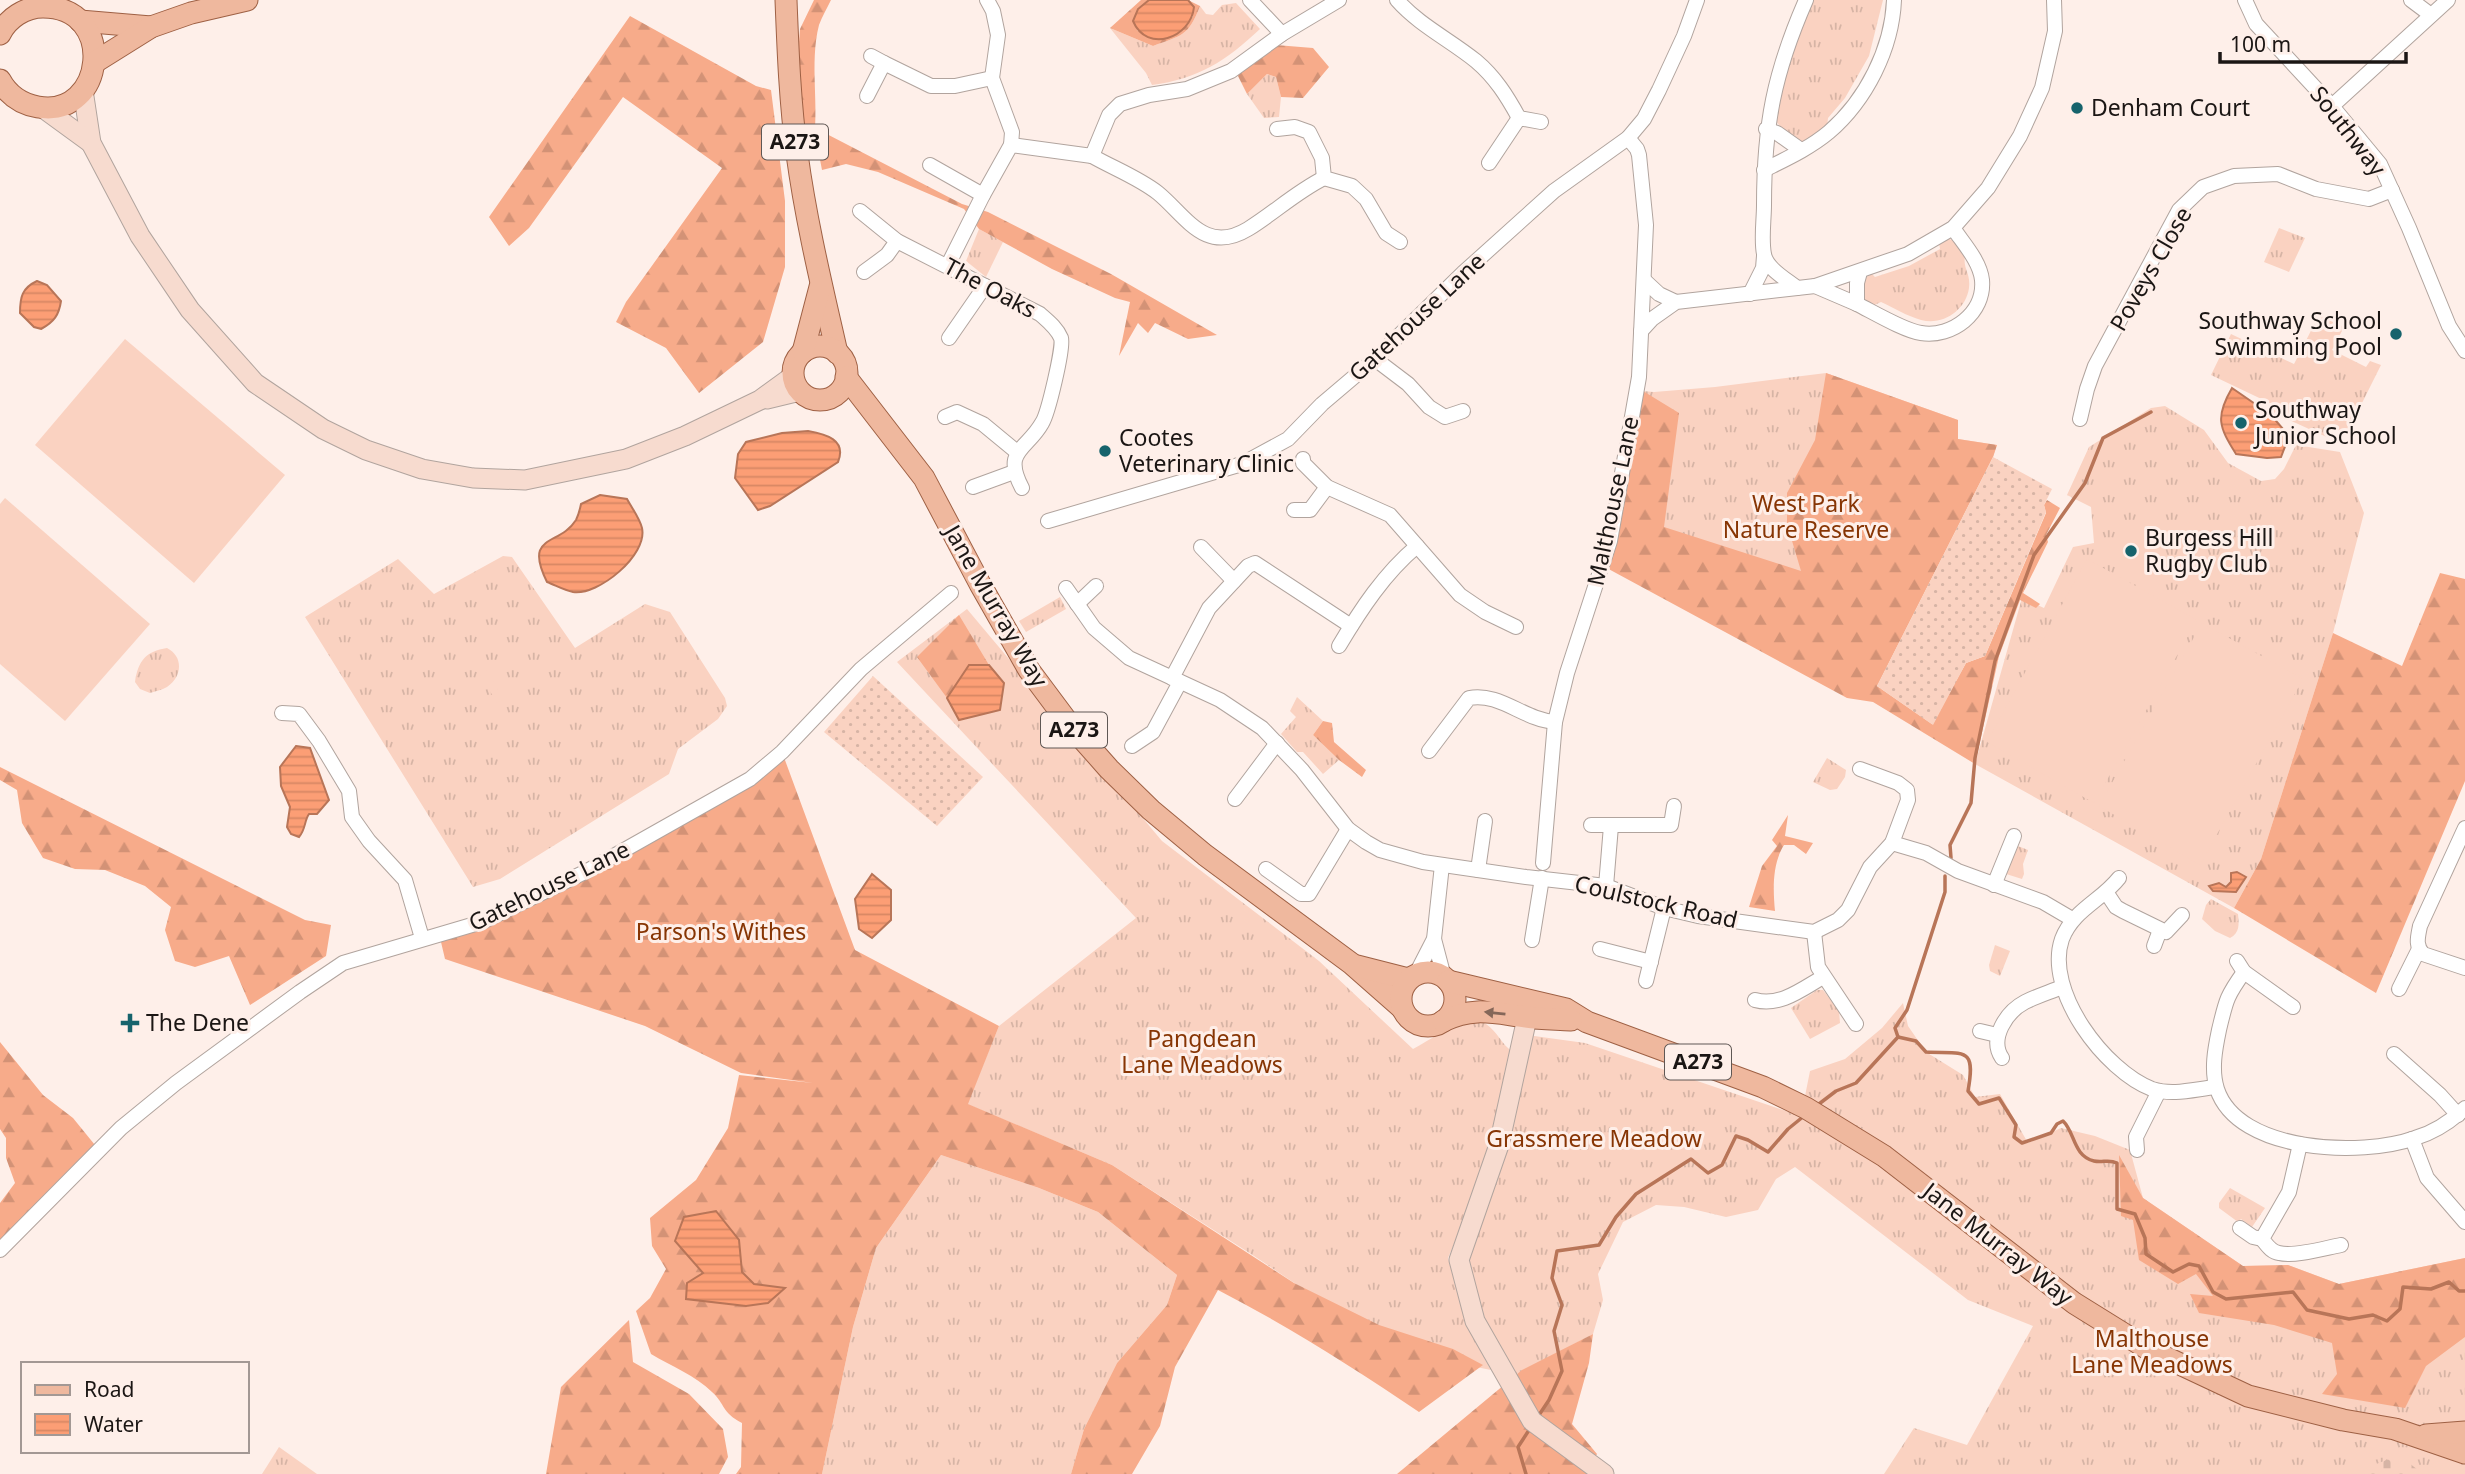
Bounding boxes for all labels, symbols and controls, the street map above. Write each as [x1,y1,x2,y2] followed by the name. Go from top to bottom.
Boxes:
[2220,21,2406,65] scale bar
[2230,30,2291,58] text: 100 m
[2304,79,2394,182] street label: Southway
[2091,91,2250,123] place label: Denham Court
[2069,100,2085,116] marker: Denham Court
[762,124,828,160] road number: A273
[2102,200,2199,337] street label: Poveys Close
[1341,245,1491,388] street label: Gatehouse Lane
[939,249,1042,325] street label: The Oaks
[2198,304,2382,362] place label: Southway School Swimming Pool
[2388,326,2404,342] marker: Southway School Swimming Pool
[2253,393,2397,451] place label: Southway Junior School
[1578,413,1646,588] street label: Malthouse Lane
[2233,415,2249,431] marker: Southway Junior School
[1119,421,1294,479] place label: Cootes Veterinary Clinic
[1097,443,1113,459] marker: Cootes Veterinary Clinic
[1723,487,1889,545] park label: West Park Nature Reserve
[936,517,1056,693] street label: Jane Murray Way
[2145,521,2273,579] place label: Burgess Hill Rugby Club
[2123,543,2139,559] marker: Burgess Hill Rugby Club
[1041,712,1107,748] road number: A273
[463,832,634,938] street label: Gatehouse Lane
[1572,867,1741,935] street label: Coulstock Road
[636,915,806,947] park label: Parson's Withes
[146,1006,249,1038] place label: The Dene
[1484,1007,1506,1018] one-way arrow
[120,1013,140,1033] marker: The Dene
[1121,1022,1283,1080] park label: Pangdean Lane Meadows
[1665,1044,1731,1080] road number: A273
[1486,1122,1702,1154] park label: Grassmere Meadow
[1915,1173,2080,1312] street label: Jane Murray Way
[2071,1322,2233,1380] park label: Malthouse Lane Meadows
[21,1362,248,1453] legend
[84,1375,134,1403] text: Road
[84,1410,143,1438] text: Water

